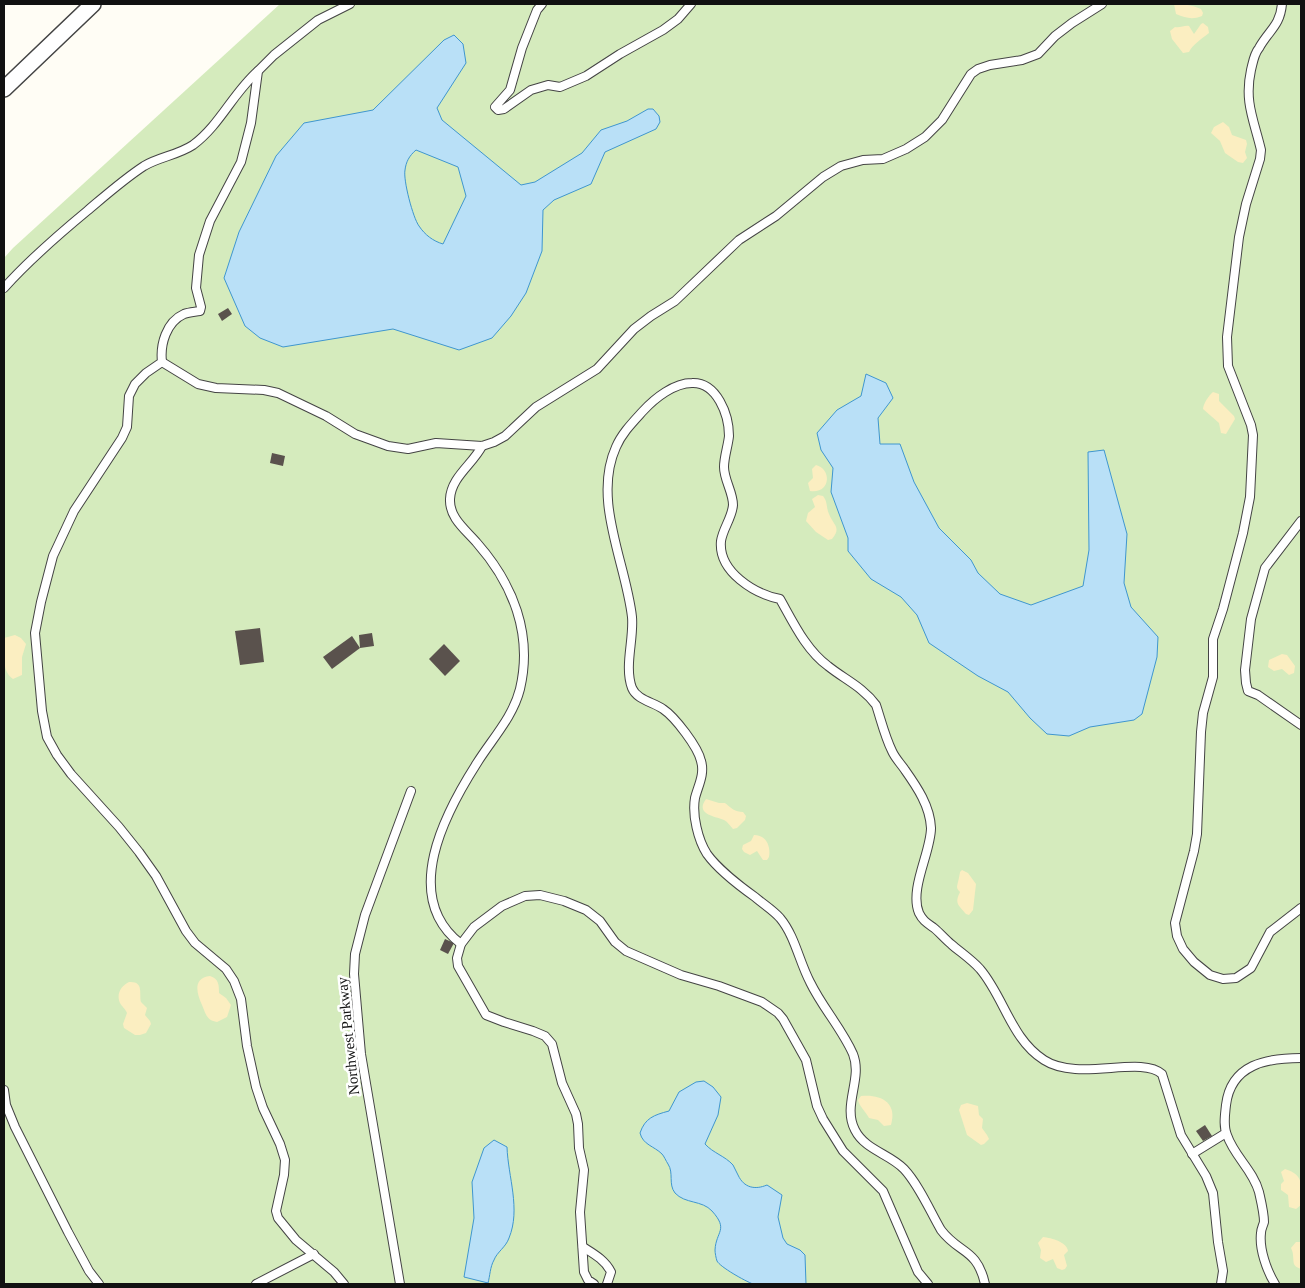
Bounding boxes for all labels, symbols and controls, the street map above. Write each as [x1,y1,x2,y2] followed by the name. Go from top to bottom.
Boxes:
[334,976,362,1096] street label: Northwest Parkway

